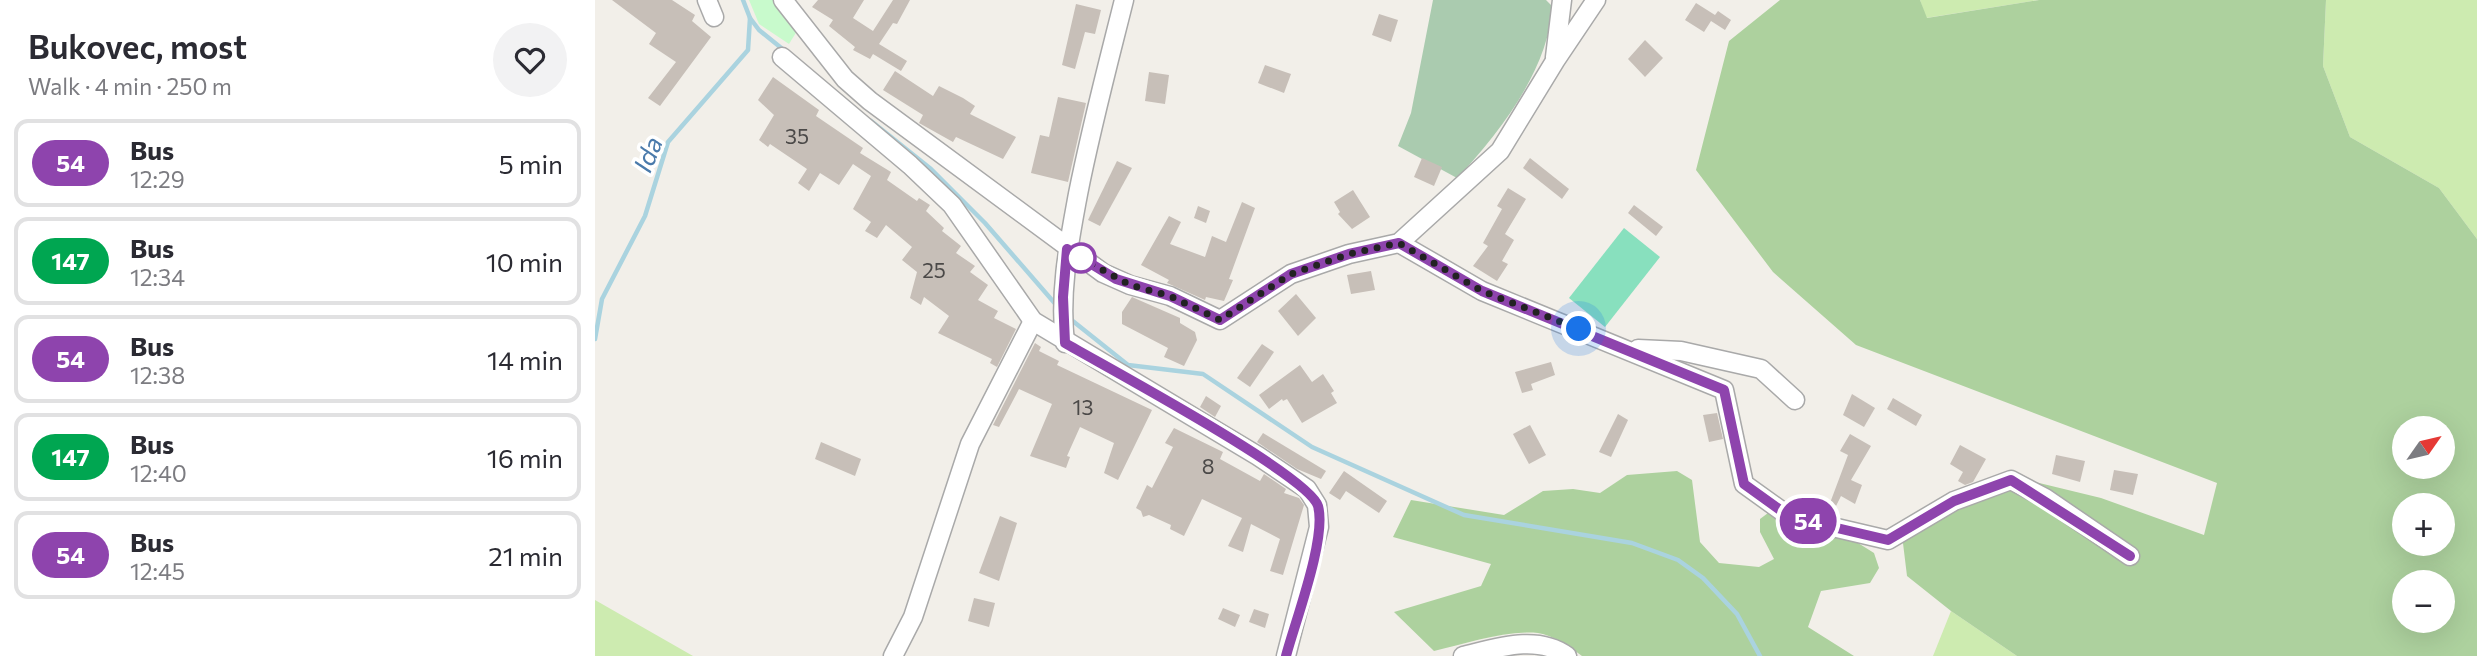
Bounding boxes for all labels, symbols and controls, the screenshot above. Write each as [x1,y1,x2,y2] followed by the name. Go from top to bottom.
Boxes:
[493,23,567,97] button: heart
[28,25,247,66] text: Bukovec, most
[28,72,232,100] text: Walk · 4 min · 250 m
[785,123,809,148] house number: 35
[626,132,668,176] water label: Ida
[130,134,174,165] text: Bus
[56,148,85,177] text: 54
[499,148,563,179] text: 5 min
[130,165,185,193] text: 12:29
[130,232,174,263] text: Bus
[1066,243,1096,273] unlabelled marker
[51,246,90,275] text: 147
[486,246,563,277] text: 10 min
[922,257,946,282] house number: 25
[130,263,185,291] text: 12:34
[1561,311,1596,346] your location
[130,330,174,361] text: Bus
[56,344,85,373] text: 54
[487,344,563,375] text: 14 min
[130,361,185,389] text: 12:38
[1073,394,1093,419] house number: 13
[2392,416,2455,480] north arrow
[2392,416,2455,633] map controls
[130,428,174,459] text: Bus
[51,442,90,471] text: 147
[487,442,563,473] text: 16 min
[1202,453,1214,478] house number: 8
[130,459,187,487] text: 12:40
[2392,493,2455,556] button: +
[1777,498,1839,544] line badge: 54
[1794,506,1822,535] text: 54
[130,526,174,557] text: Bus
[56,540,85,569] text: 54
[488,540,563,571] text: 21 min
[130,557,185,585] text: 12:45
[2392,570,2455,633] button: −

